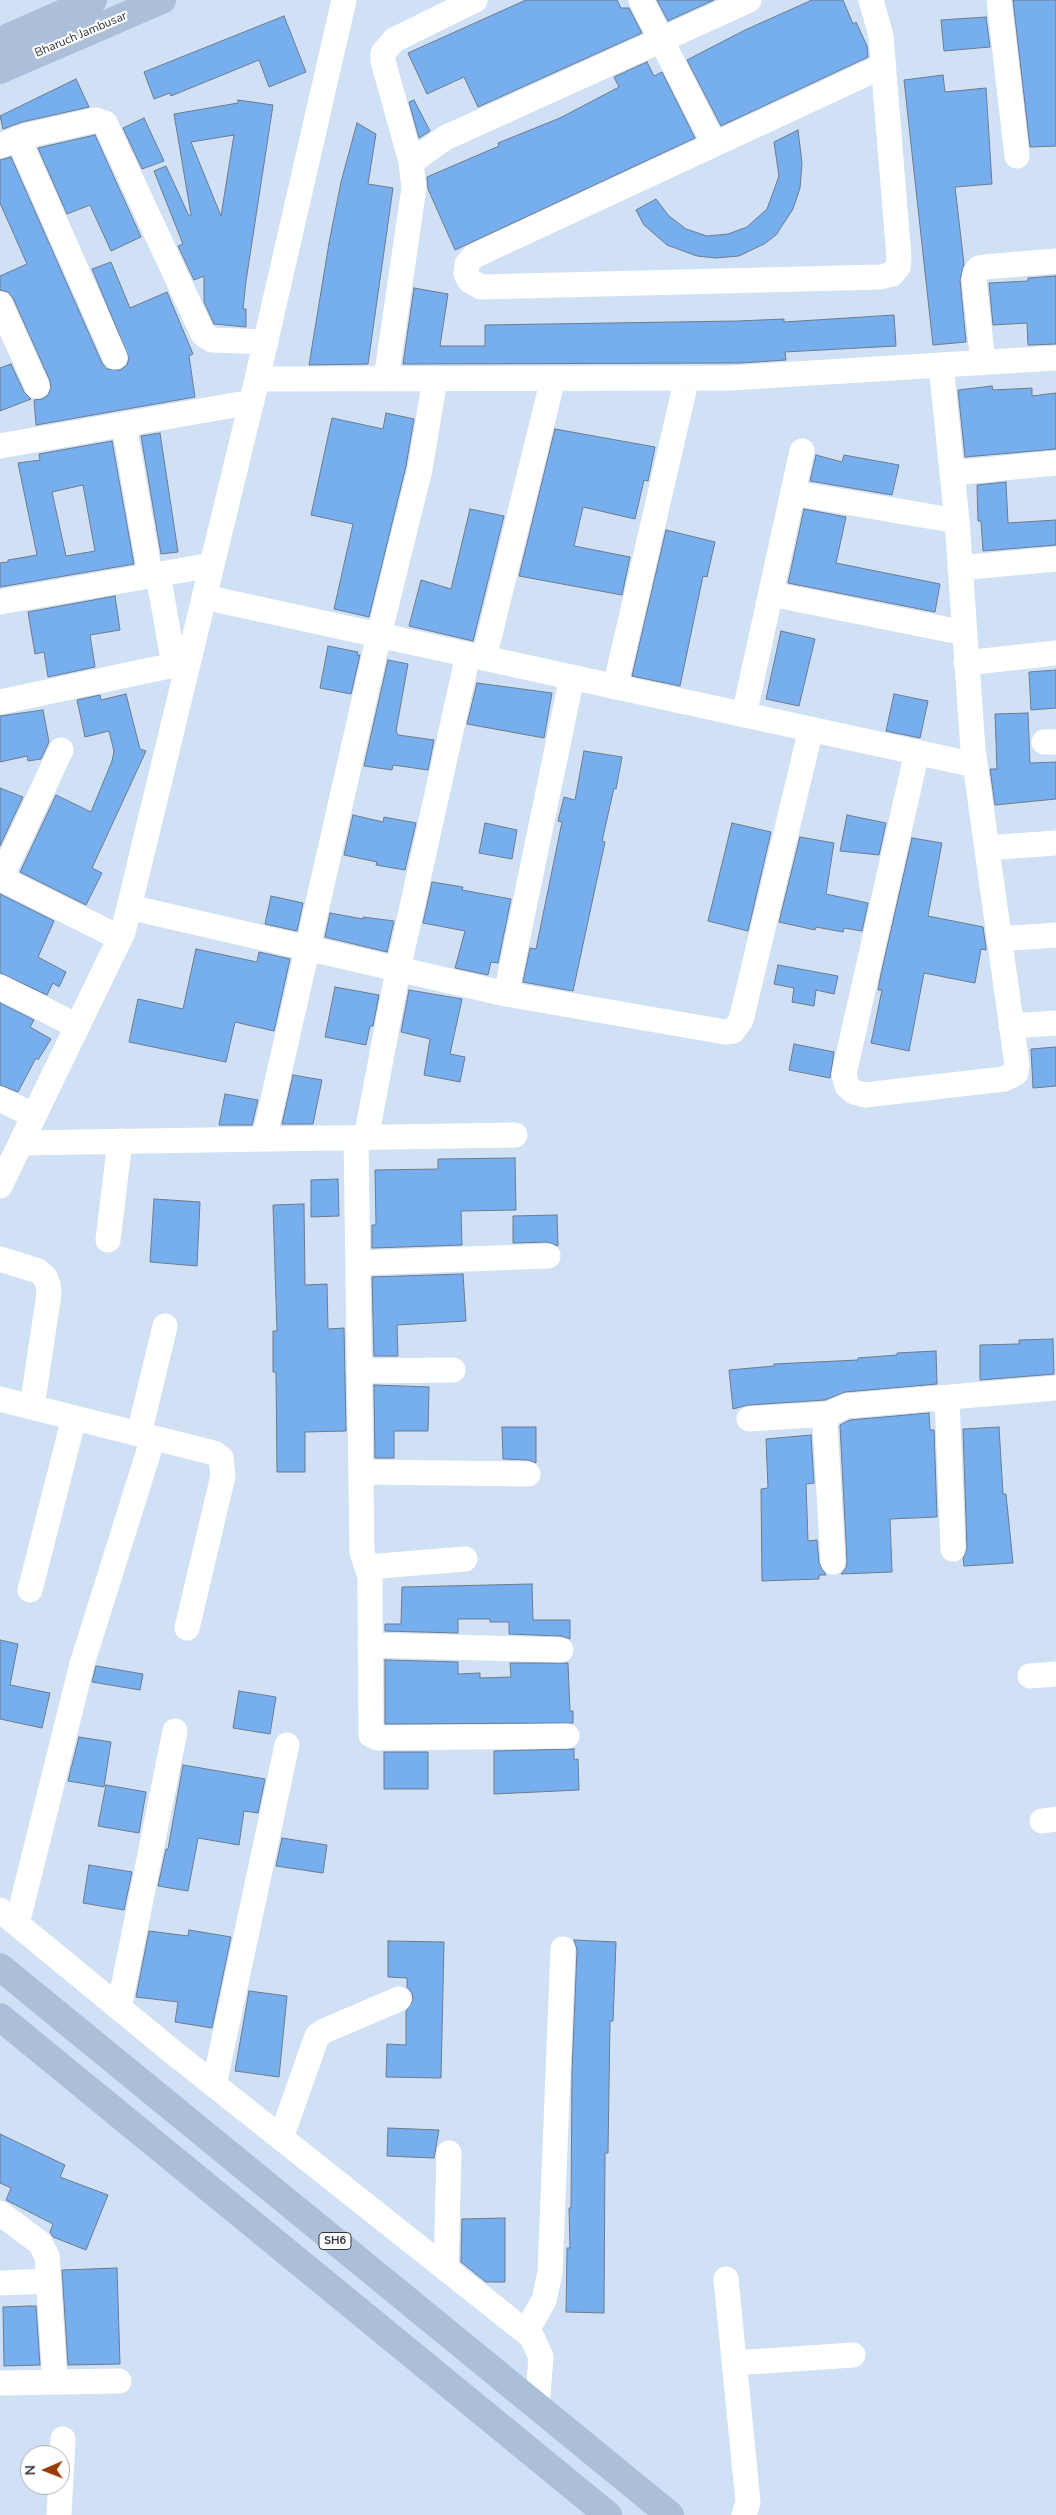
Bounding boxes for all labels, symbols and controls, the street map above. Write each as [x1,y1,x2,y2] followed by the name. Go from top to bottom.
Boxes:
[33,9,129,61] street label: Bharuch Jambusar
[319,2232,351,2250] road number: SH6
[20,2445,70,2495] north arrow
[21,2465,40,2476] text: N

